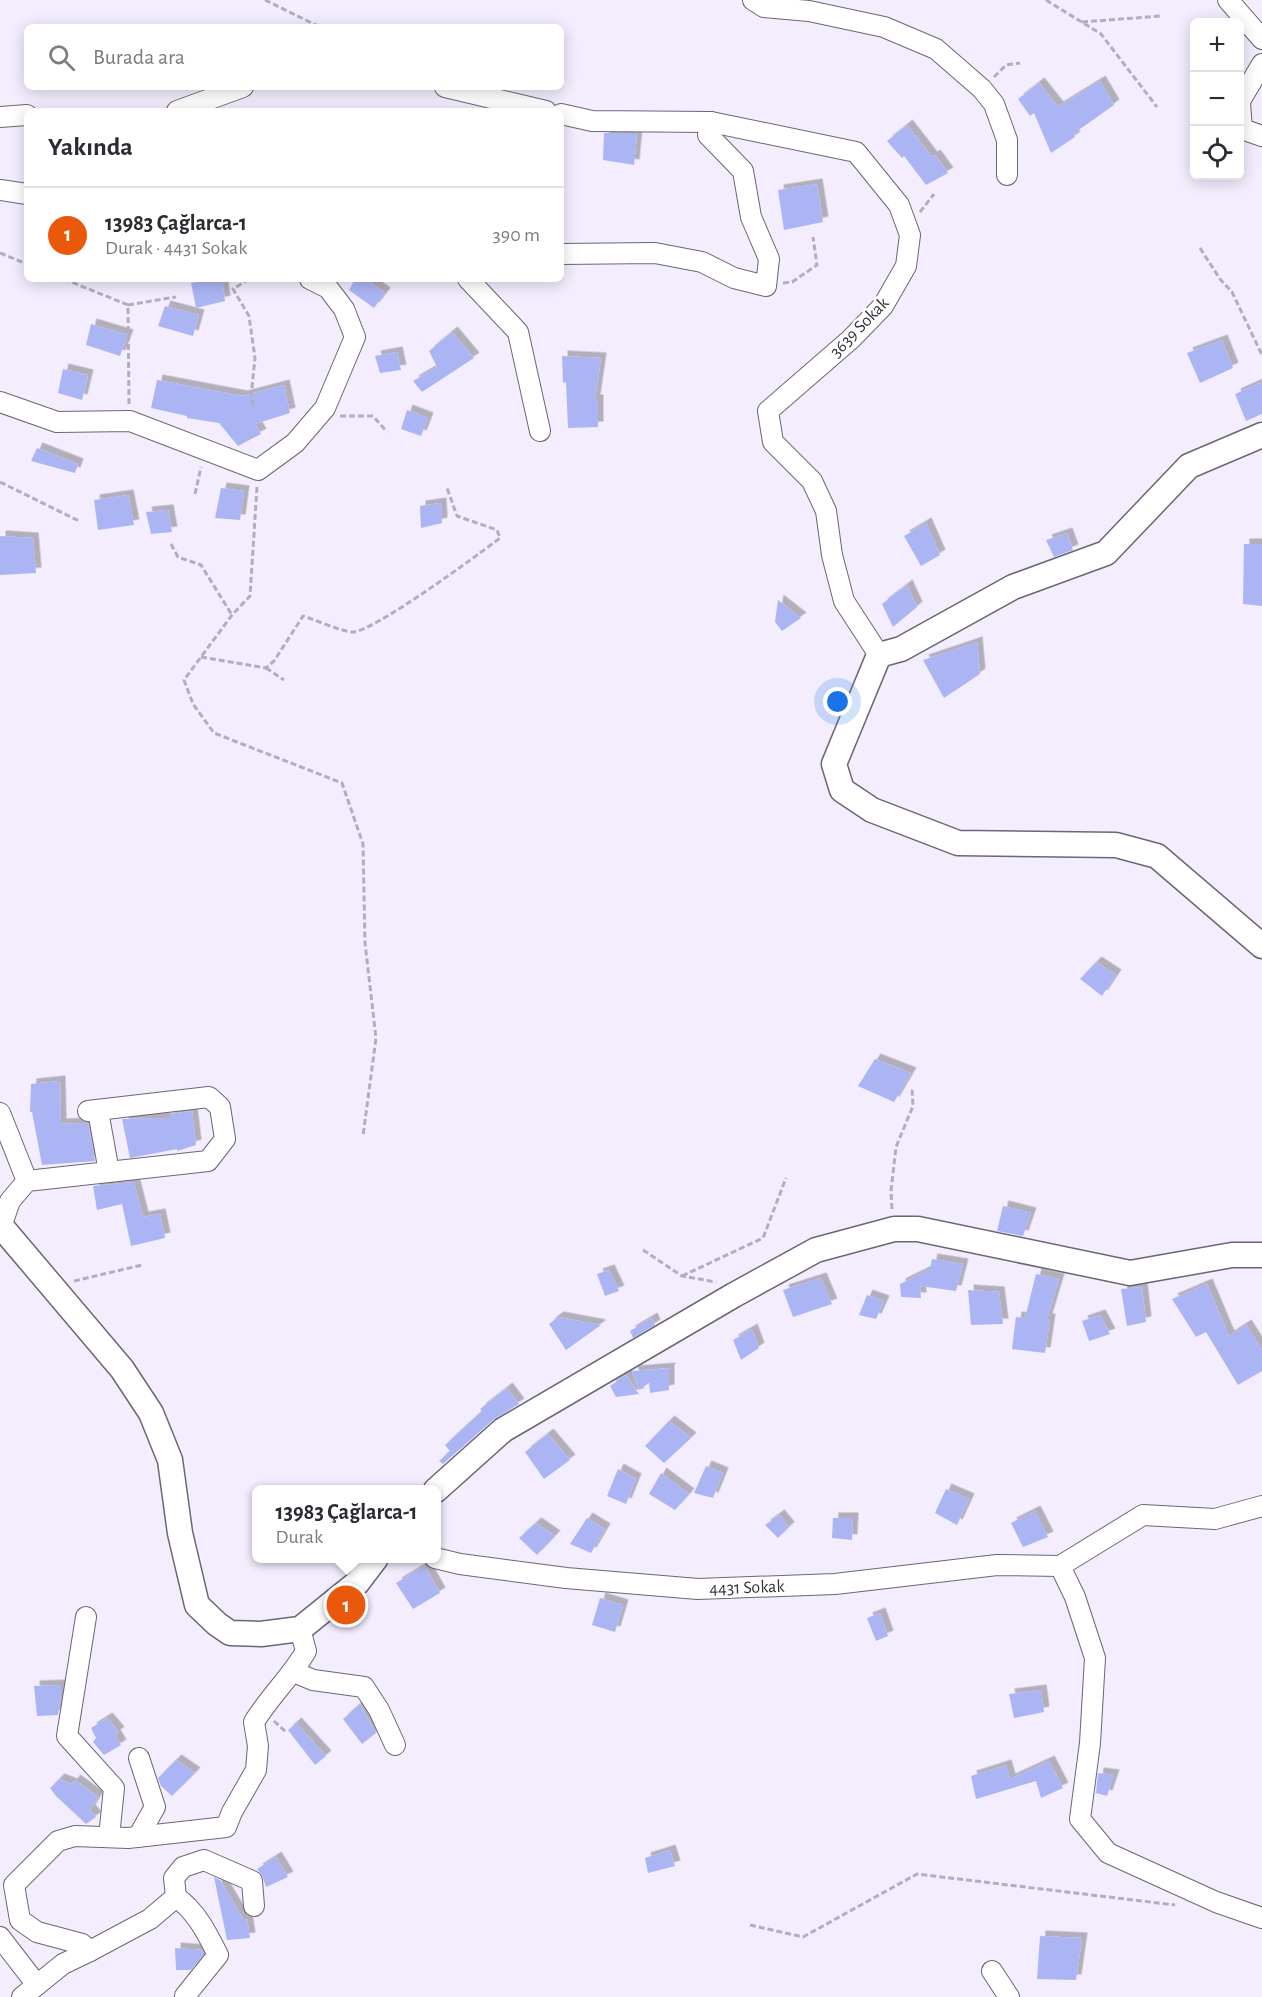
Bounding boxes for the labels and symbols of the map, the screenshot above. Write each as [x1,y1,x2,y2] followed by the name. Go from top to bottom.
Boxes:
[827,294,893,361] street label: 3639 Sokak
[823,687,852,716] your location
[709,1578,786,1598] street label: 4431 Sokak
[326,1582,366,1628] pin: 1

